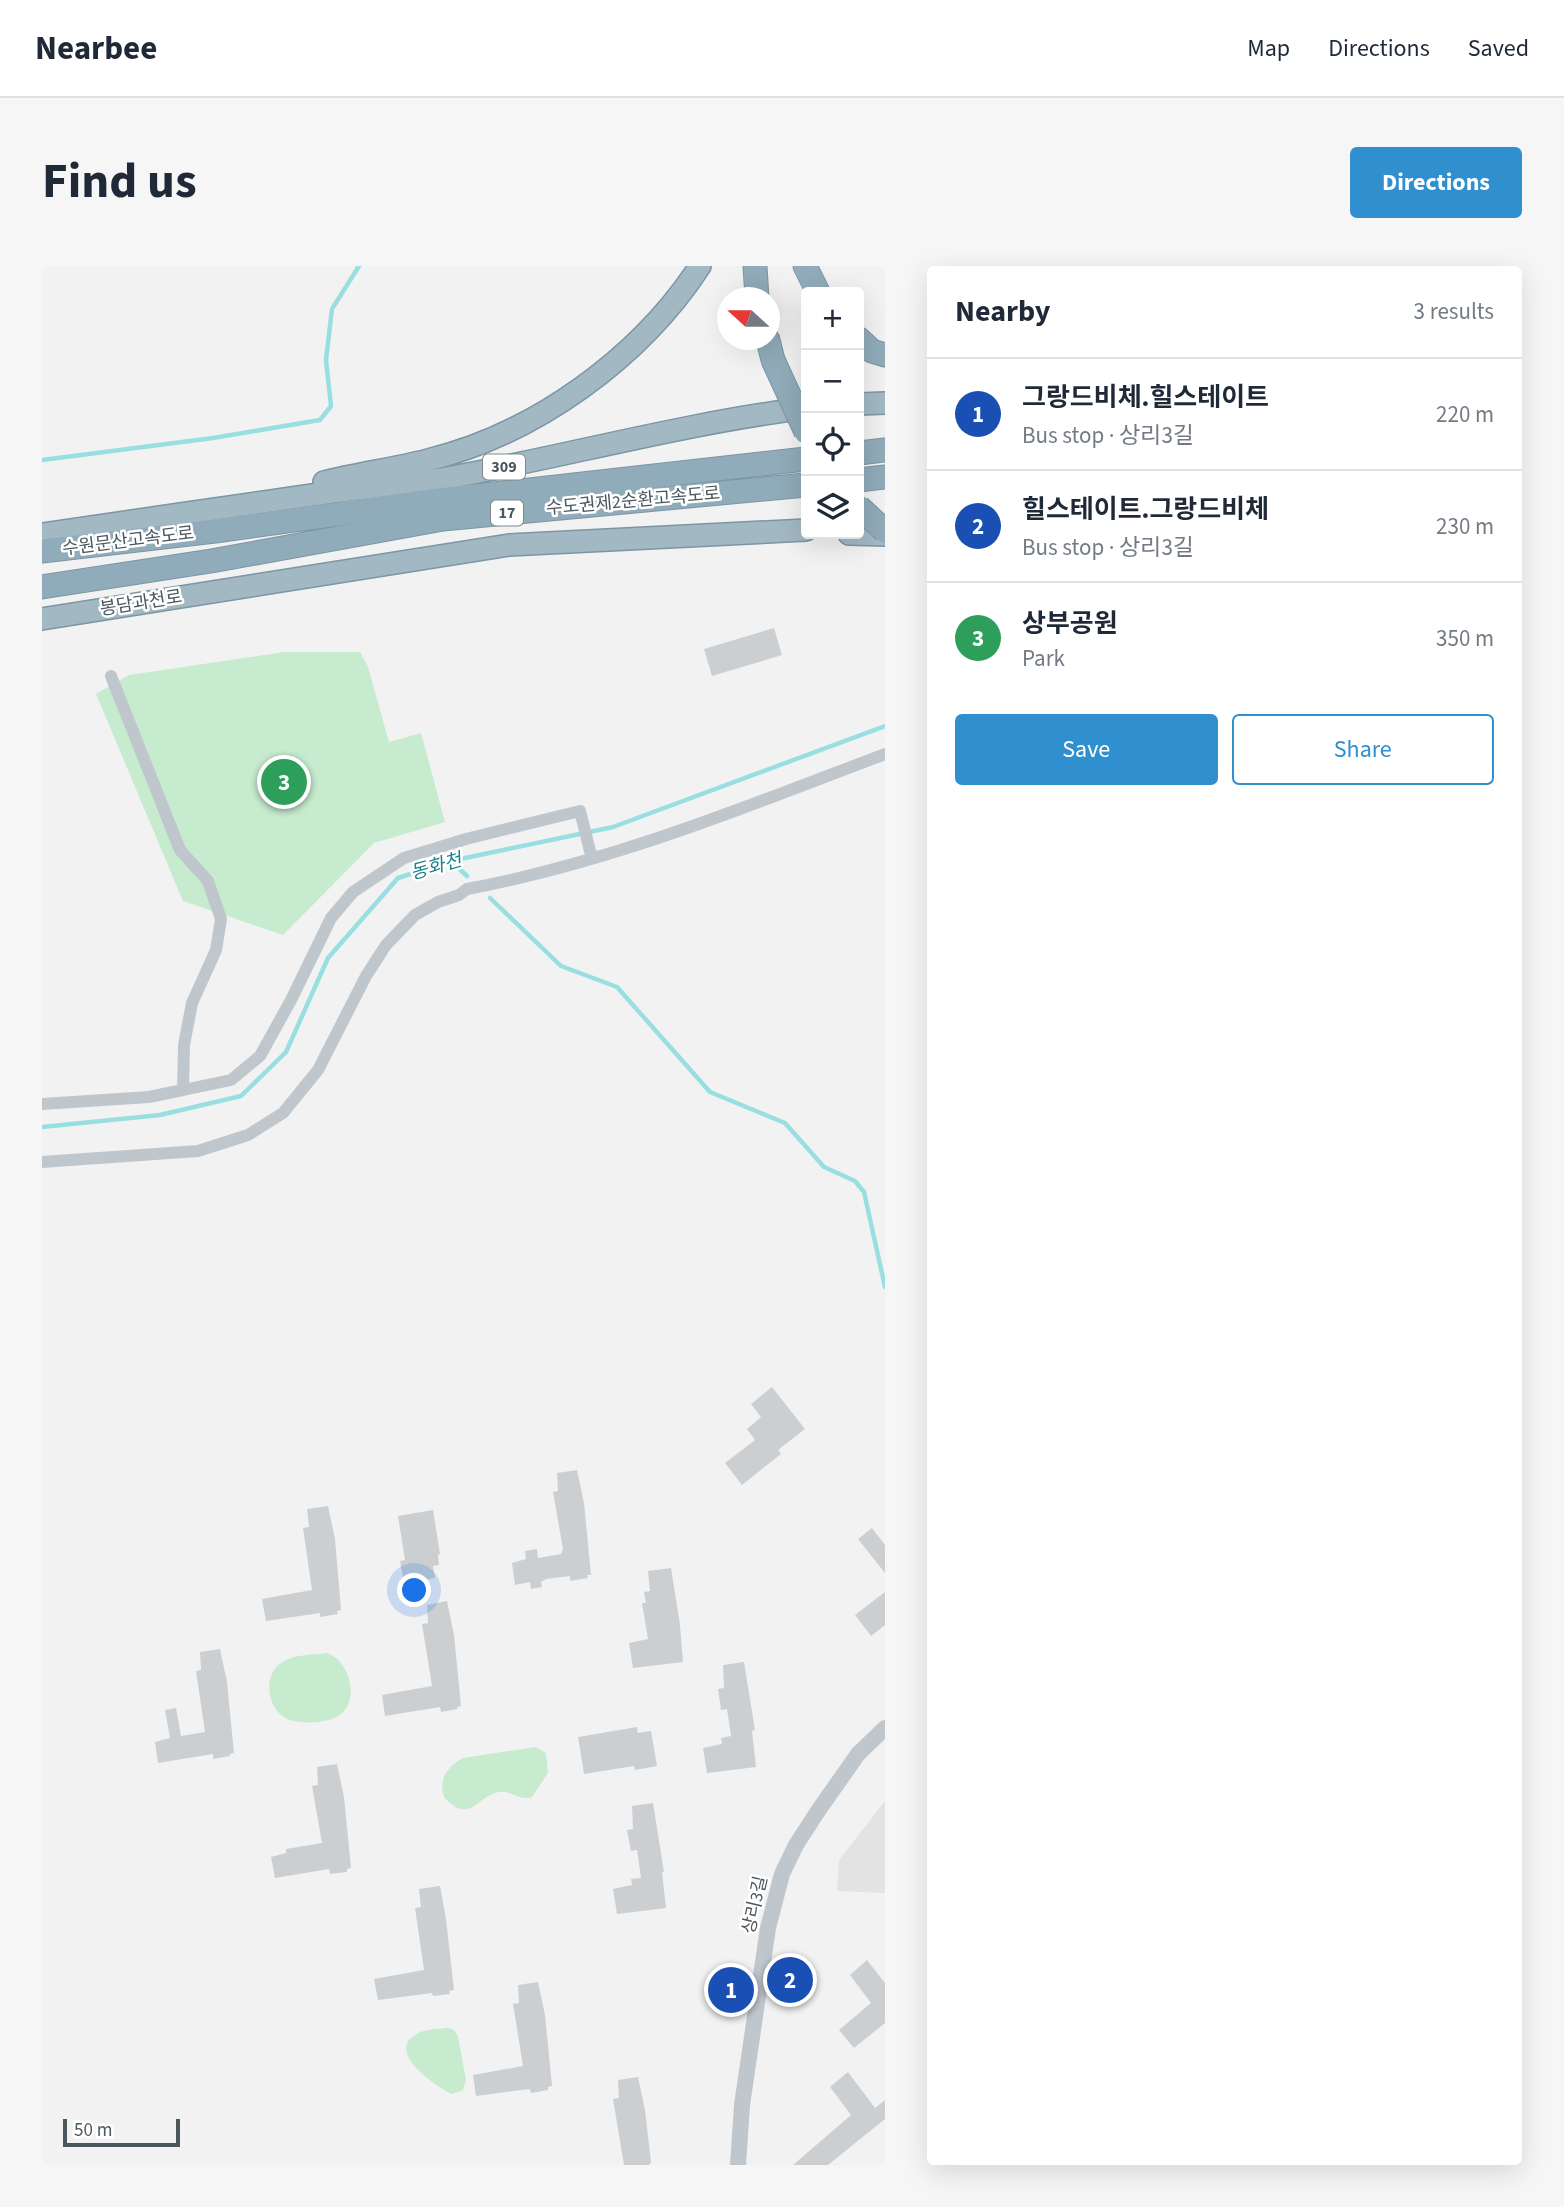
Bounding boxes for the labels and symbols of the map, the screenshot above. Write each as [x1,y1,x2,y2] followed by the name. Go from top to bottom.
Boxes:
[717,287,780,350] north arrow
[483,454,525,480] road number: 309
[545,481,721,521] street label: 수도권제2순환고속도로
[491,500,523,526] road number: 17
[61,521,195,561] street label: 수원문산고속도로
[98,584,184,622] street label: 봉담과천로
[261,756,307,808] pin: 3
[407,846,466,887] water label: 동화천
[397,1573,431,1607] your location
[736,1874,774,1936] street label: 상리3길
[767,1954,813,2006] pin: 2
[708,1964,754,2016] pin: 1
[63,2116,180,2148] scale bar

